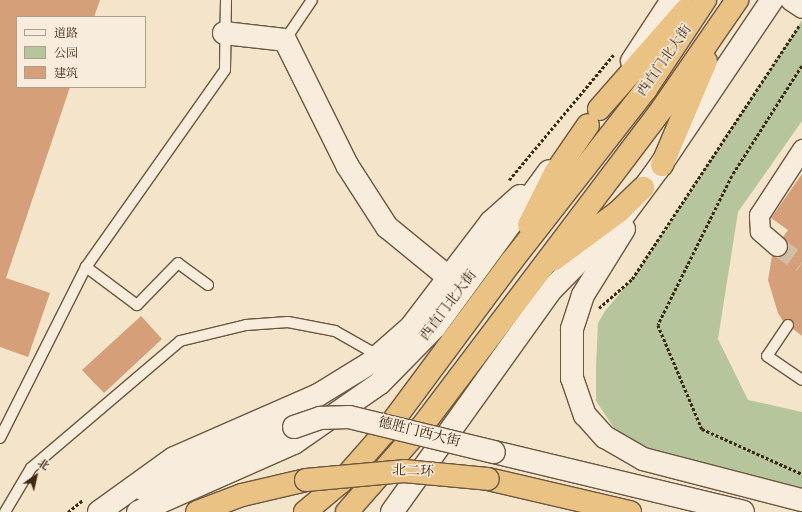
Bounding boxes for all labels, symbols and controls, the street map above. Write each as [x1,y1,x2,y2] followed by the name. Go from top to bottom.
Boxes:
[16,16,146,88] legend
[634,22,696,100] street label: 西直门北大街
[54,26,78,42] text: 道路
[54,46,78,62] text: 公园
[54,66,78,82] text: 建筑
[417,267,481,345] street label: 西直门北大街
[376,415,462,451] street label: 德胜门西大街
[16,456,56,496] north arrow
[34,456,52,475] text: 北
[392,463,434,481] street label: 北二环

